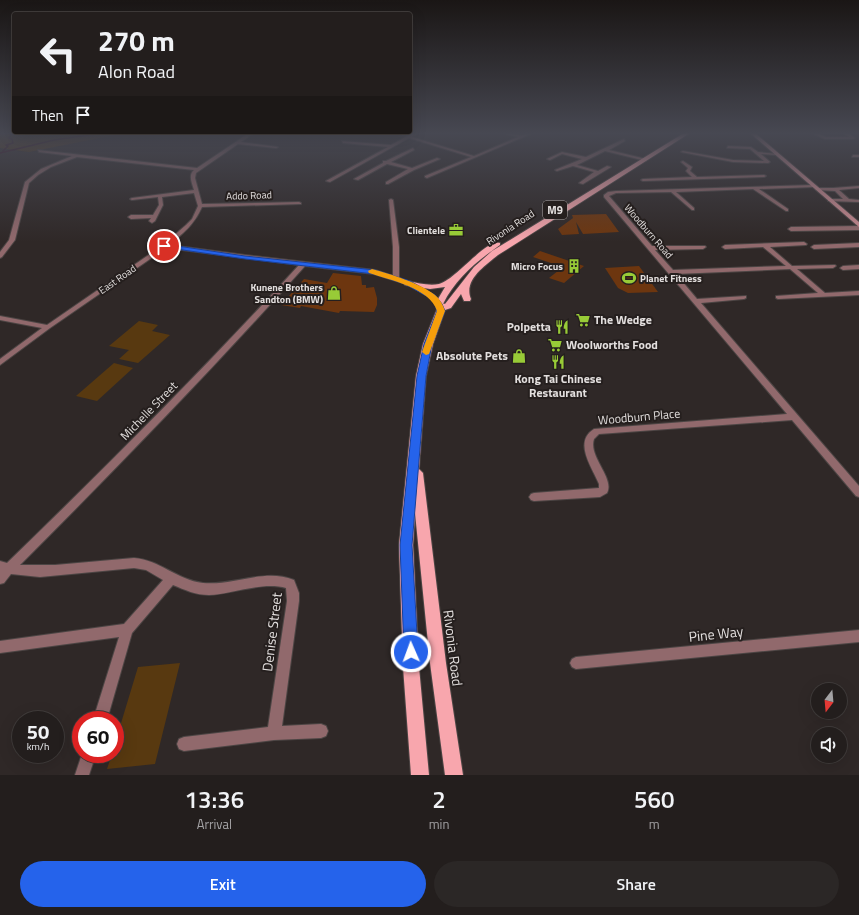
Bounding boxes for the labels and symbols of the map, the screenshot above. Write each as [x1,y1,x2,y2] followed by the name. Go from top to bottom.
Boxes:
[226,187,272,204] street label: Addo Road
[543,201,567,219] road number: M9
[621,201,677,262] street label: Woodburn Road
[483,206,537,249] street label: Rivonia Road
[448,222,464,238] office icon: Clientele
[407,223,445,238] place label: Clientele
[147,229,181,263] pin
[566,258,582,274] building icon: Micro Focus
[511,259,563,274] place label: Micro Focus
[96,261,139,298] street label: East Road
[621,270,637,286] sports icon: Planet Fitness
[640,271,702,286] place label: Planet Fitness
[250,280,323,307] place label: Kunene Brothers Sandton (BMW)
[326,285,342,301] shop icon: Kunene Brothers Sandton (BMW)
[594,310,652,329] place label: The Wedge
[575,312,591,328] supermarket icon: The Wedge
[507,317,551,336] place label: Polpetta
[554,319,570,335] restaurant icon: Polpetta
[566,335,658,354] place label: Woolworths Food
[547,337,563,353] supermarket icon: Woolworths Food
[436,346,508,365] place label: Absolute Pets
[511,348,527,364] shop icon: Absolute Pets
[550,354,566,370] restaurant icon: Kong Tai Chinese Restaurant
[514,369,602,402] place label: Kong Tai Chinese Restaurant
[116,376,182,444] street label: Michelle Street
[597,403,681,430] street label: Woodburn Place
[256,591,287,673] street label: Denise Street
[438,609,469,687] street label: Rivonia Road
[688,620,745,647] street label: Pine Way
[390,631,432,673] position arrow
[811,683,847,719] north arrow
[72,711,124,763] speed limit sign: 60

